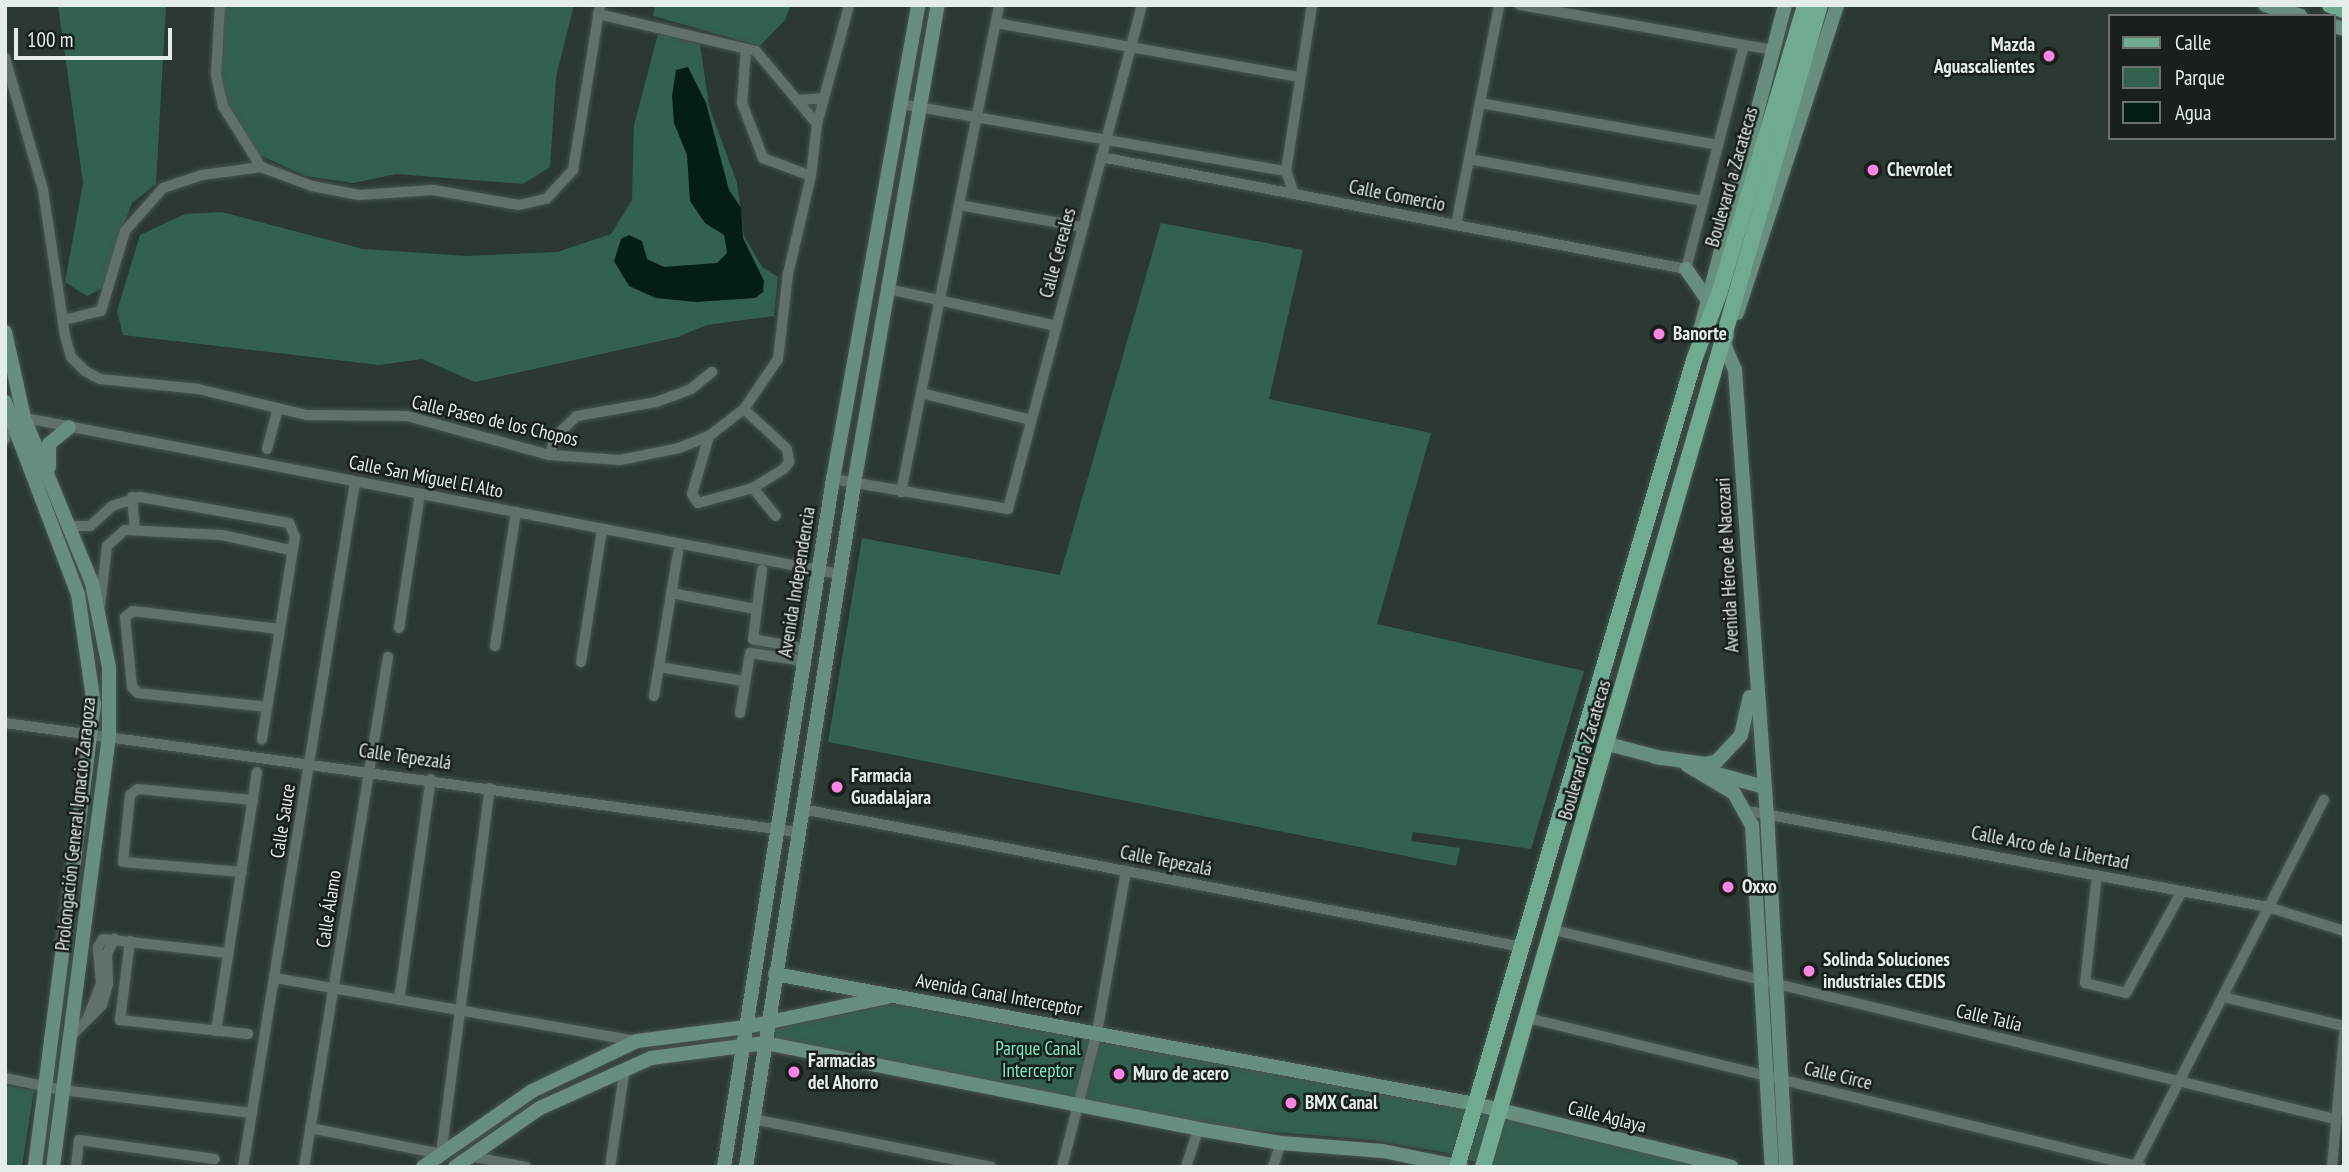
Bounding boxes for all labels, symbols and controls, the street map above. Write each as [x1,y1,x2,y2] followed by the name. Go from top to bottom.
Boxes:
[18,14,175,58] scale bar
[2108,14,2335,140] legend
[27,26,73,53] text: 100 m
[2175,29,2211,56] text: Calle
[1934,34,2035,78] place label: Mazda Aguascalientes
[2041,48,2057,64] marker: Mazda Aguascalientes
[2175,64,2225,91] text: Parque
[2175,99,2211,126] text: Agua
[1701,104,1763,250] street label: Boulevard a Zacatecas
[1887,159,1952,181] place label: Chevrolet
[1865,162,1881,178] marker: Chevrolet
[1347,175,1447,217] street label: Calle Comercio
[1035,206,1081,300] street label: Calle Cereales
[1673,323,1727,345] place label: Banorte
[1651,326,1667,342] marker: Banorte
[410,391,580,451] street label: Calle Paseo de los Chopos
[347,451,505,503] street label: Calle San Miguel El Alto
[1712,477,1744,653] street label: Avenida Héroe de Nacozari
[774,505,820,659] street label: Avenida Independencia
[1554,677,1616,823] street label: Boulevard a Zacatecas
[51,696,101,952] street label: Prolongación General Ignacio Zaragoza
[357,739,453,775] street label: Calle Tepezalá
[851,765,931,809] place label: Farmacia Guadalajara
[829,779,845,795] marker: Farmacia Guadalajara
[266,782,300,860] street label: Calle Sauce
[1969,821,2131,875] street label: Calle Arco de la Libertad
[1118,841,1214,881] street label: Calle Tepezalá
[312,869,346,949] street label: Calle Álamo
[1742,876,1777,898] place label: Oxxo
[1720,879,1736,895] marker: Oxxo
[1823,949,1950,993] place label: Solinda Soluciones industriales CEDIS
[1801,963,1817,979] marker: Solinda Soluciones industriales CEDIS
[914,969,1084,1021] street label: Avenida Canal Interceptor
[1954,999,2024,1037] street label: Calle Talía
[995,1038,1081,1082] park label: Parque Canal Interceptor
[808,1050,879,1094] place label: Farmacias del Ahorro
[1802,1057,1874,1095] street label: Calle Circe
[1133,1063,1229,1085] place label: Muro de acero
[786,1064,802,1080] marker: Farmacias del Ahorro
[1111,1066,1127,1082] marker: Muro de acero
[1305,1092,1378,1114] place label: BMX Canal
[1283,1095,1299,1111] marker: BMX Canal
[1565,1096,1649,1138] street label: Calle Aglaya

